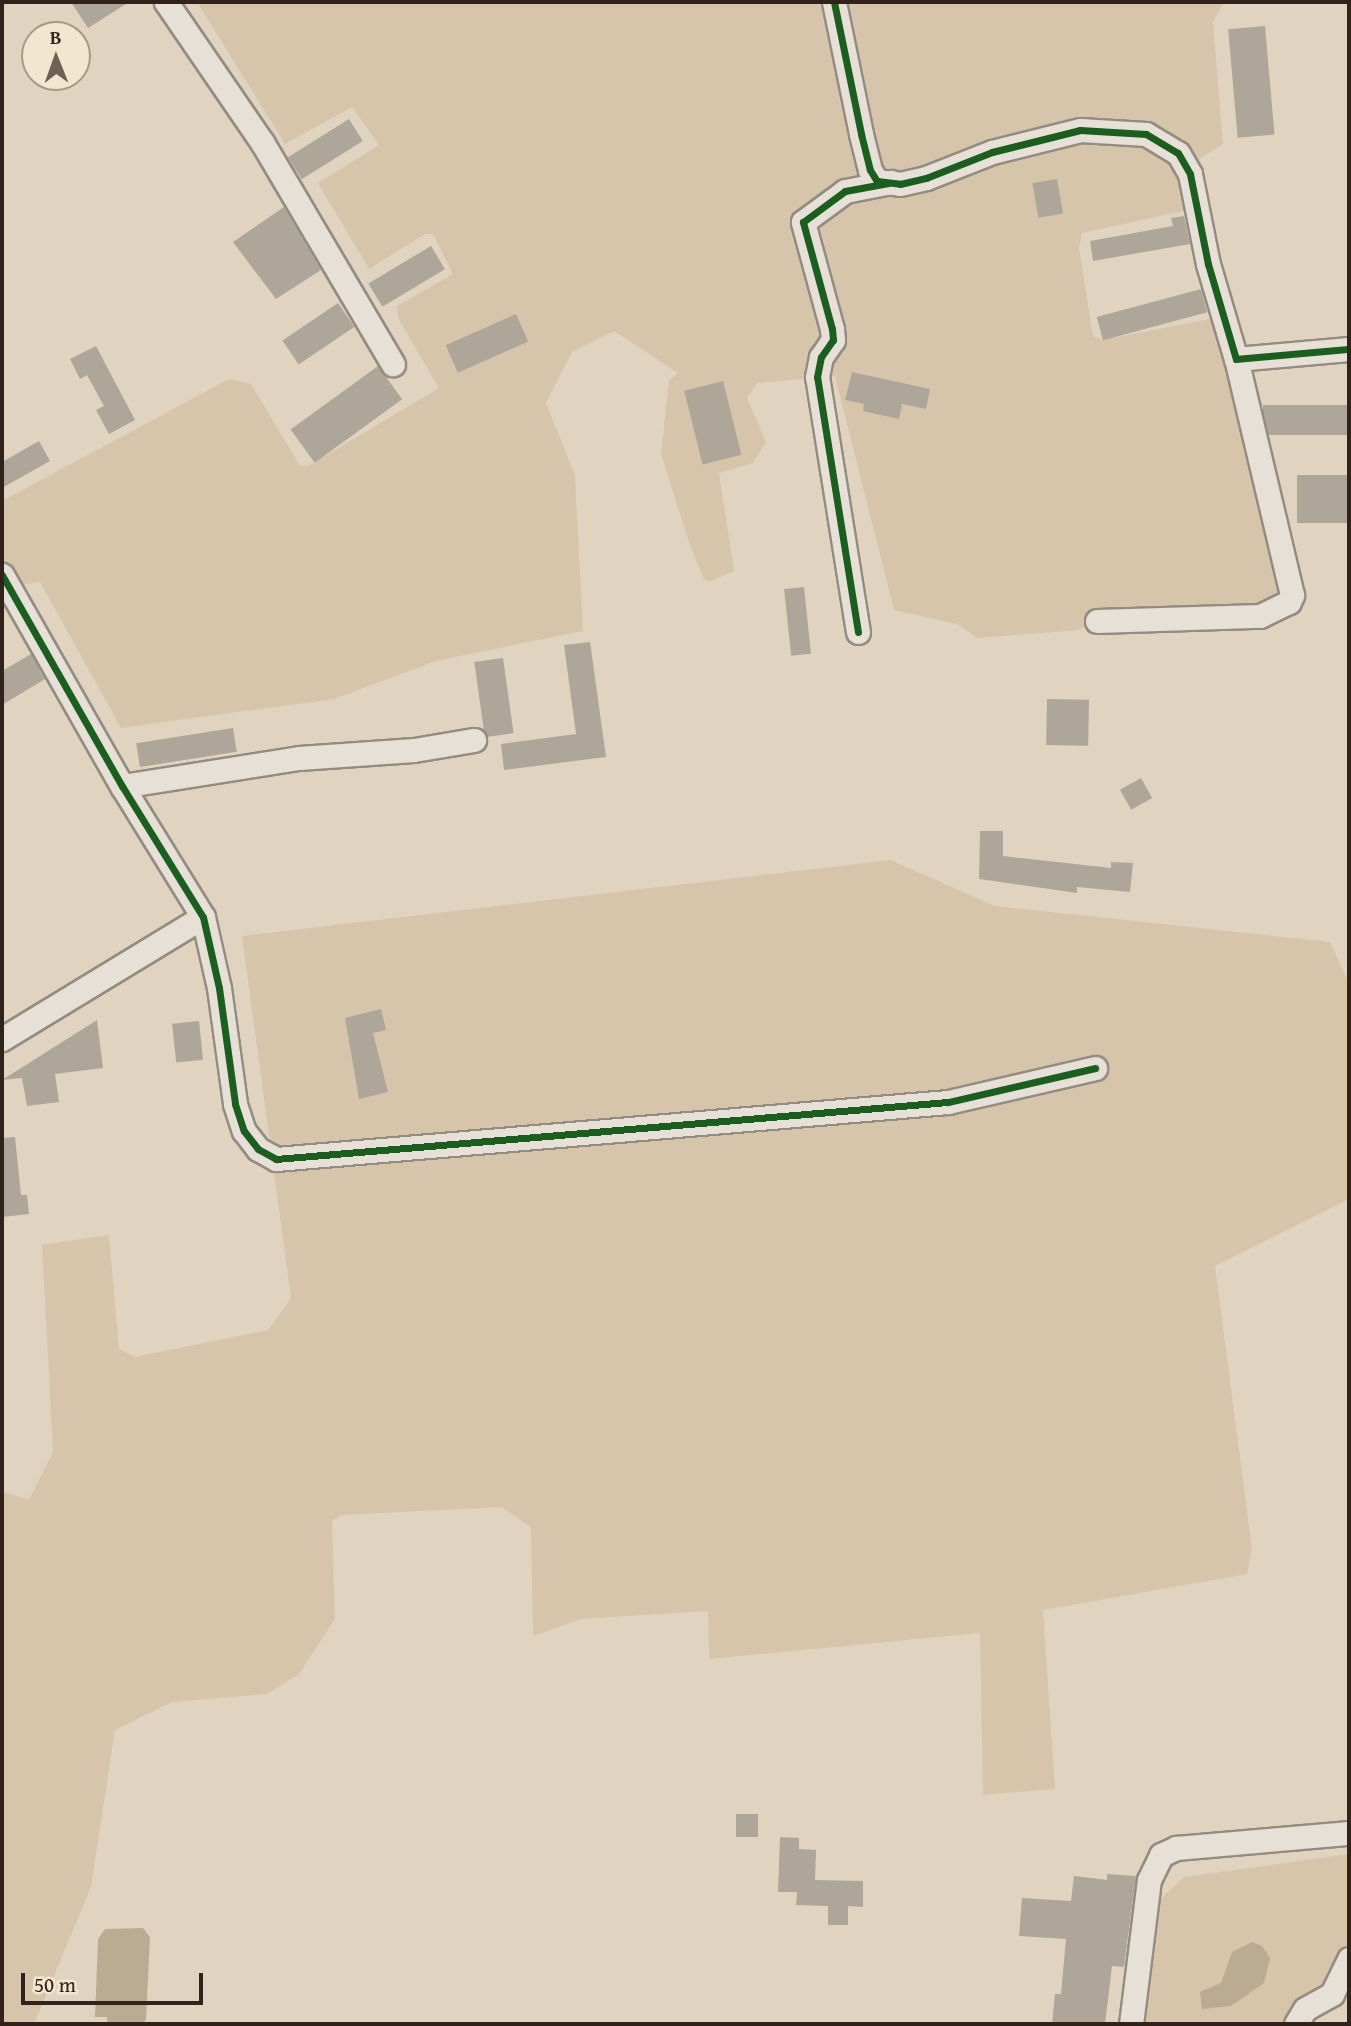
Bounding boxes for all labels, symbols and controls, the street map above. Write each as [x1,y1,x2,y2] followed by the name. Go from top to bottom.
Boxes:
[21,21,91,91] north arrow
[50,23,62,51] text: B
[24,1960,206,2004] scale bar
[34,1969,76,2000] text: 50 m

